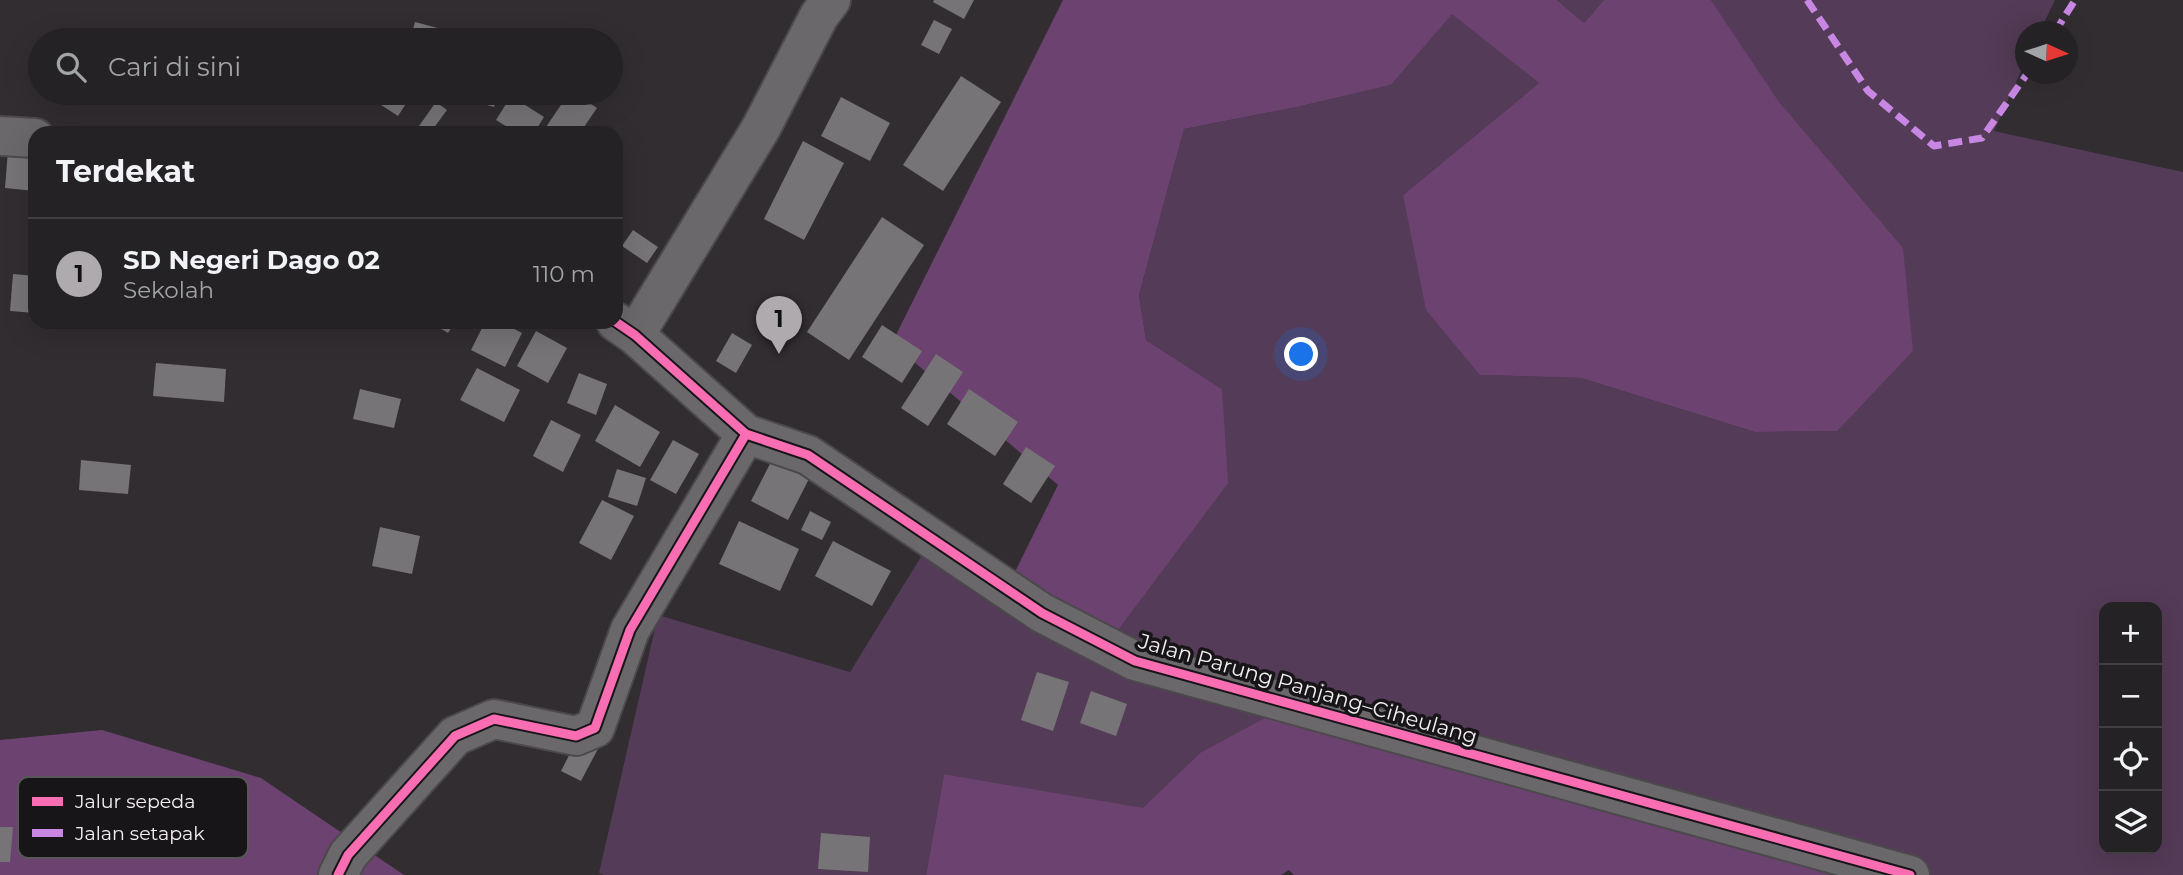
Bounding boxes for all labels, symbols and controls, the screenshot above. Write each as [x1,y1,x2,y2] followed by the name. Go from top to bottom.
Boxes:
[2015,21,2078,84] north arrow
[28,28,623,105] search box
[52,48,90,86] icon: search
[108,51,241,83] text: Cari di sini
[56,153,195,190] text: Terdekat
[123,244,380,276] text: SD Negeri Dago 02
[74,260,84,288] text: 1
[533,260,595,288] text: 110 m
[123,276,214,304] text: Sekolah
[756,296,802,354] pin: 1
[1284,337,1318,371] your location
[2099,602,2162,854] map controls
[2099,602,2162,665] button: +
[1135,628,1480,749] street label: Jalan Parung Panjang–Ciheulang
[2099,665,2162,728] button: −
[2099,728,2162,791] button: locate
[18,777,248,858] legend
[74,790,195,813] text: Jalur sepeda
[2099,791,2162,854] button: layers
[74,822,205,845] text: Jalan setapak

